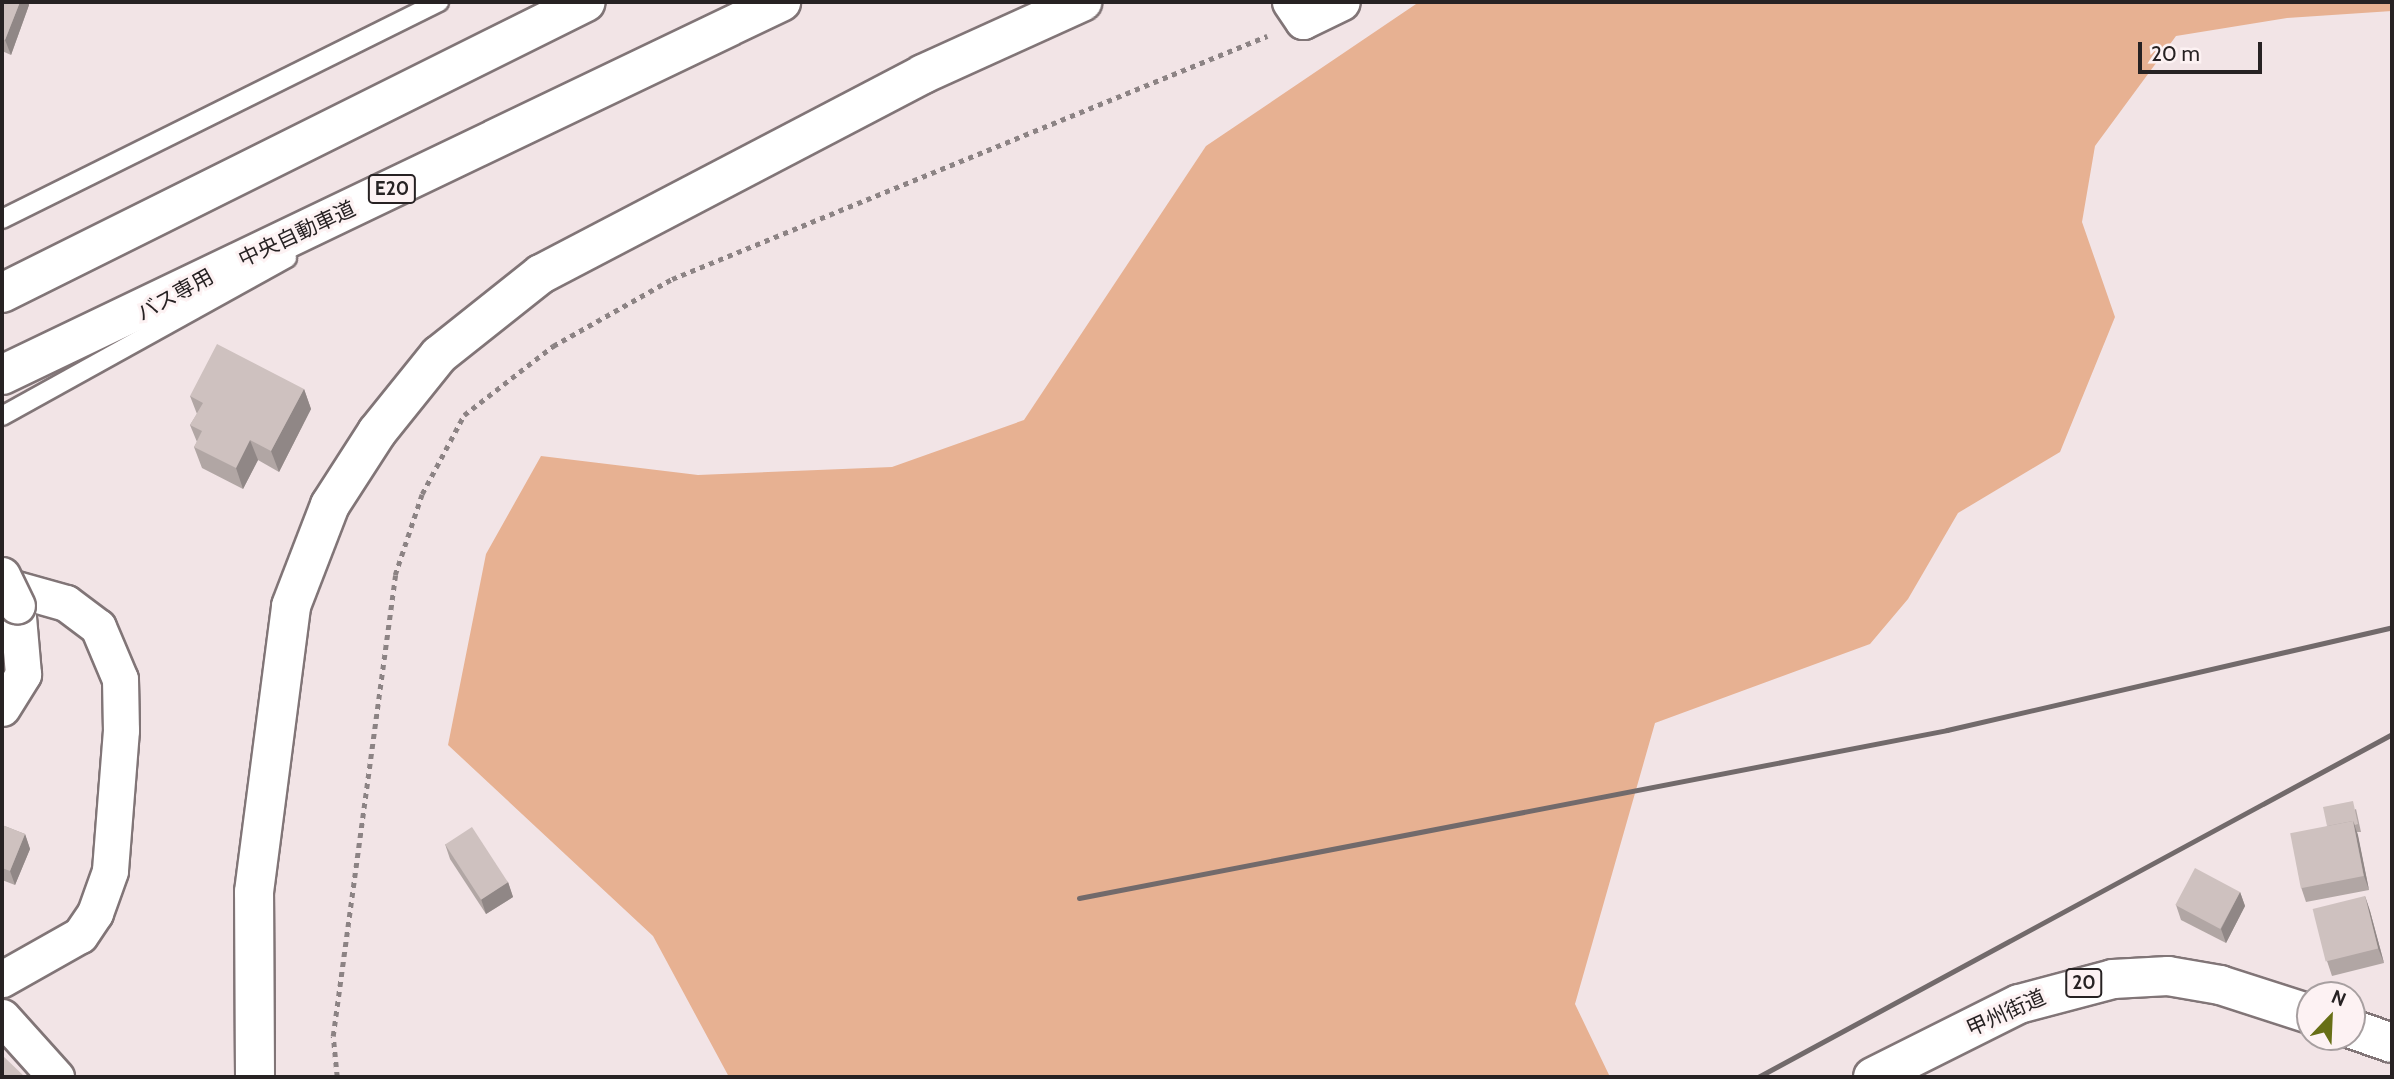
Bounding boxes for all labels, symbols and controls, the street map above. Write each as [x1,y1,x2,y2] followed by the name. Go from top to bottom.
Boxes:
[2142,28,2266,72] scale bar
[2151,41,2200,66] text: 20 m
[368,174,416,204] road number: E20
[235,196,359,272] street label: 中央自動車道
[132,264,218,326] street label: バス専用
[2065,967,2103,998] road number: 20
[2296,981,2366,1051] north arrow
[1963,984,2049,1042] street label: 甲州街道
[2328,985,2349,1011] text: N

